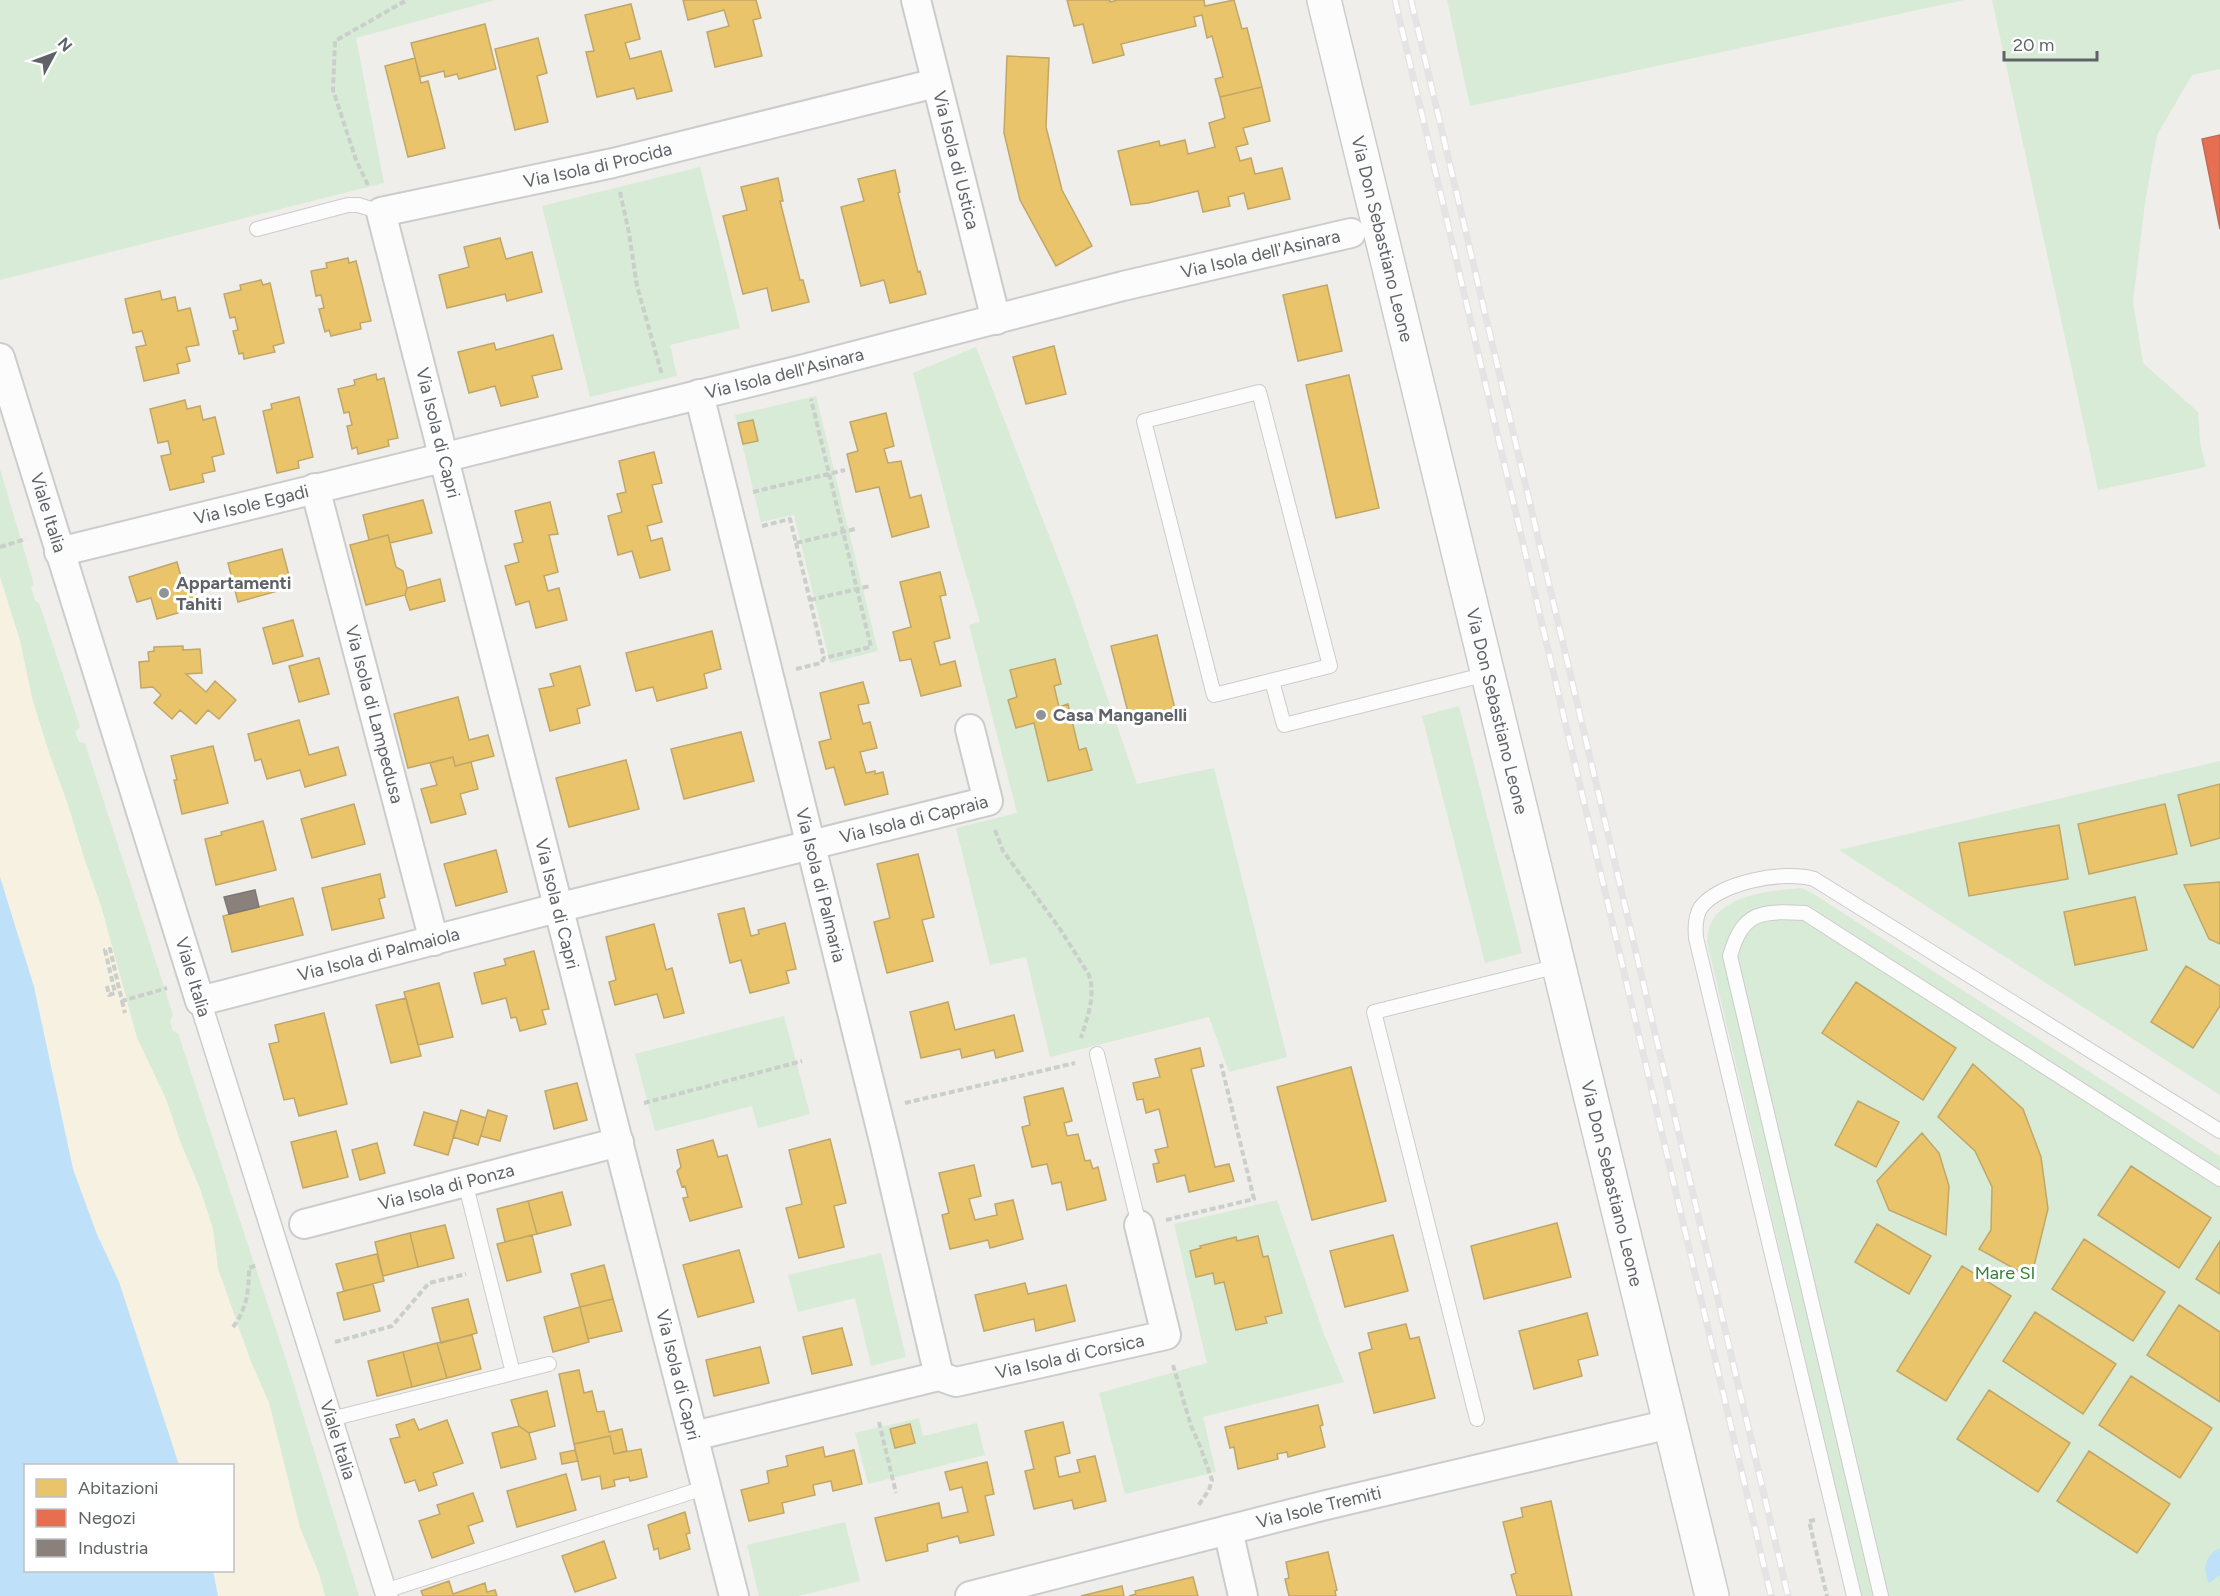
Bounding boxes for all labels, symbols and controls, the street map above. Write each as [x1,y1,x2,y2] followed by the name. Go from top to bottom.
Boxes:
[24,24,84,84] north arrow
[2004,24,2097,62] scale bar
[54,34,76,55] text: N
[2013,34,2054,56] text: 20 m
[928,89,984,232] street label: Via Isola di Ustica
[1346,134,1418,344] street label: Via Don Sebastiano Leone
[522,138,674,193] street label: Via Isola di Procida
[1179,225,1342,283] street label: Via Isola dell'Asinara
[703,343,866,404] street label: Via Isola dell'Asinara
[411,365,465,501] street label: Via Isola di Capri
[25,470,71,555] street label: Viale Italia
[192,480,311,529] street label: Via Isole Egadi
[176,572,291,615] place label: Appartamenti Tahiti
[157,586,171,600] marker: Appartamenti Tahiti
[1461,606,1533,817] street label: Via Don Sebastiano Leone
[341,623,408,806] street label: Via Isola di Lampedusa
[1053,704,1187,726] place label: Casa Manganelli
[1034,708,1048,722] marker: Casa Manganelli
[837,790,990,848] street label: Via Isola di Capraia
[791,806,850,965] street label: Via Isola di Palmaria
[530,836,584,972] street label: Via Isola di Capri
[295,923,462,986] street label: Via Isola di Palmaiola
[170,934,216,1020] street label: Viale Italia
[1576,1078,1647,1289] street label: Via Don Sebastiano Leone
[376,1159,517,1215] street label: Via Isola di Ponza
[1975,1262,2035,1284] park label: Mare SI
[651,1307,705,1443] street label: Via Isola di Capri
[993,1329,1146,1384] street label: Via Isola di Corsica
[315,1397,361,1482] street label: Viale Italia
[24,1464,234,1572] legend
[78,1477,159,1499] text: Abitazioni
[1254,1481,1384,1533] street label: Via Isole Tremiti
[78,1507,136,1529] text: Negozi
[78,1537,148,1559] text: Industria

